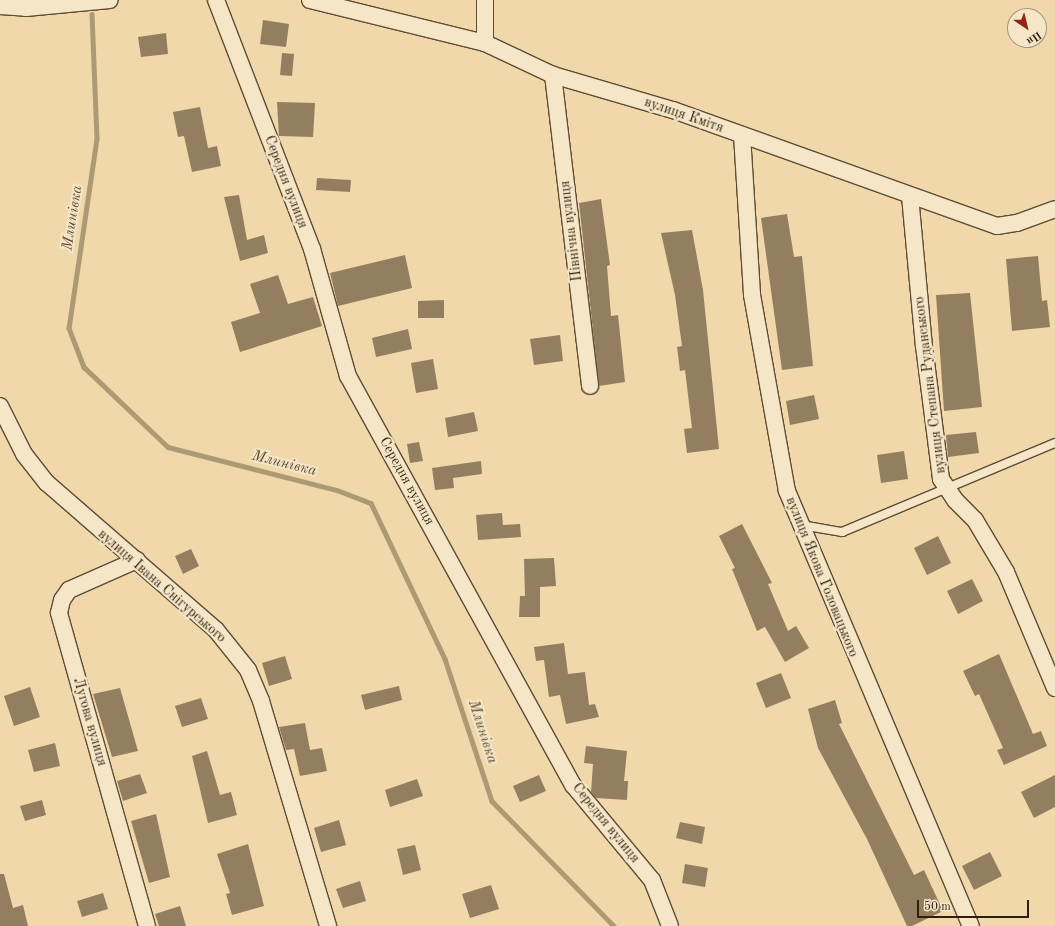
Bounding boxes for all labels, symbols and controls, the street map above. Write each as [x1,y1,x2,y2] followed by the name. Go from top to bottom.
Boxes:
[1007,8,1047,48] north arrow
[1024,29,1043,46] text: Пн
[642,94,726,136] street label: вулиця Кмітя
[261,133,311,231] street label: Середня вулиця
[556,180,586,282] street label: Північна вулиця
[59,184,87,252] water label: Млинівка
[911,295,949,475] street label: вулиця Степана Руданського
[376,434,438,528] street label: Середня вулиця
[250,447,318,481] water label: Млинівка
[782,494,862,660] street label: вулиця Якова Головацького
[94,526,230,646] street label: вулиця Івана Снігурського
[69,676,111,768] street label: Лугова вулиця
[463,698,501,766] water label: Млинівка
[569,780,643,866] street label: Середня вулиця
[919,892,1031,918] scale bar
[924,901,951,913] text: 50 m

